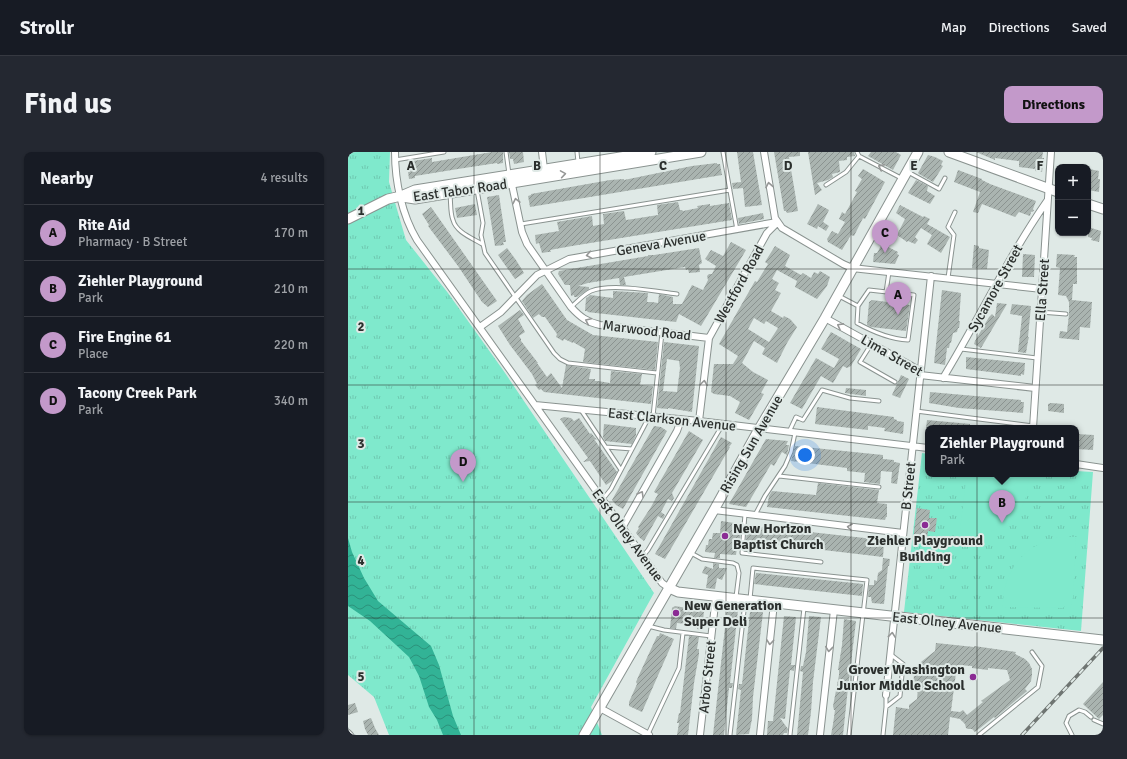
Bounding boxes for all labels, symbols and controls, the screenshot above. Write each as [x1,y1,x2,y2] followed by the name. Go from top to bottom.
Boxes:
[20,16,74,40] text: Strollr
[941,19,967,36] text: Map
[989,19,1050,36] text: Directions
[1072,19,1107,36] text: Saved
[1004,86,1103,123] button: Directions
[24,87,112,121] text: Find us
[407,158,416,174] text: A
[533,158,541,174] text: B
[659,158,667,174] text: C
[784,158,793,174] text: D
[910,158,918,174] text: E
[1037,158,1044,174] text: F
[1055,164,1091,236] map controls
[1055,164,1091,200] button: +
[877,165,885,172] one-way arrow
[40,168,93,189] text: Nearby
[260,170,308,186] text: 4 results
[560,170,566,179] one-way arrow
[412,175,508,206] street label: East Tabor Road
[766,182,774,188] one-way arrow
[512,197,520,204] one-way arrow
[1055,200,1091,236] button: −
[357,203,365,219] text: 1
[78,216,130,234] text: Rite Aid
[872,220,898,253] pin: C
[49,225,57,241] text: A
[274,225,308,241] text: 170 m
[615,227,707,260] street label: Geneva Avenue
[78,234,187,250] text: Pharmacy · B Street
[964,241,1027,335] street label: Sycamore Street
[711,242,768,326] street label: Westford Road
[586,251,592,259] one-way arrow
[1032,258,1053,322] street label: Ella Street
[78,272,203,290] text: Ziehler Playground
[49,281,57,297] text: B
[274,281,308,297] text: 210 m
[885,282,911,315] pin: A
[78,290,103,306] text: Park
[602,317,692,344] street label: Marwood Road
[585,318,592,326] one-way arrow
[357,319,365,335] text: 2
[837,323,844,330] one-way arrow
[78,328,171,346] text: Fire Engine 61
[858,331,926,380] street label: Lima Street
[49,337,57,353] text: C
[274,337,308,353] text: 220 m
[78,346,108,362] text: Place
[699,380,708,386] one-way arrow
[78,384,197,402] text: Tacony Creek Park
[717,392,786,496] street label: Rising Sun Avenue
[49,393,57,409] text: D
[274,393,308,409] text: 340 m
[78,402,103,418] text: Park
[607,404,737,435] street label: East Clarkson Avenue
[925,425,1079,477] popup
[940,434,1064,452] text: Ziehler Playground
[357,436,365,452] text: 3
[795,445,815,465] your location
[450,449,476,482] pin: D
[940,452,965,468] text: Park
[898,461,919,511] street label: B Street
[588,486,667,585] street label: East Olney Avenue
[989,490,1015,523] pin: B
[637,491,644,498] one-way arrow
[733,520,824,553] place label: New Horizon Baptist Church
[920,520,930,530] marker: Ziehler Playground Building
[847,523,853,532] one-way arrow
[720,531,730,541] marker: New Horizon Baptist Church
[867,532,984,565] place label: Ziehler Playground Building
[357,553,365,569] text: 4
[684,597,782,630] place label: New Generation Super Deli
[671,608,681,618] marker: New Generation Super Deli
[891,608,1003,637] street label: East Olney Avenue
[888,632,897,638] one-way arrow
[766,639,775,645] one-way arrow
[695,640,720,714] street label: Arbor Street
[825,646,834,652] one-way arrow
[837,661,966,694] place label: Grover Washington Junior Middle School
[357,669,365,685] text: 5
[968,672,978,682] marker: Grover Washington Junior Middle School

